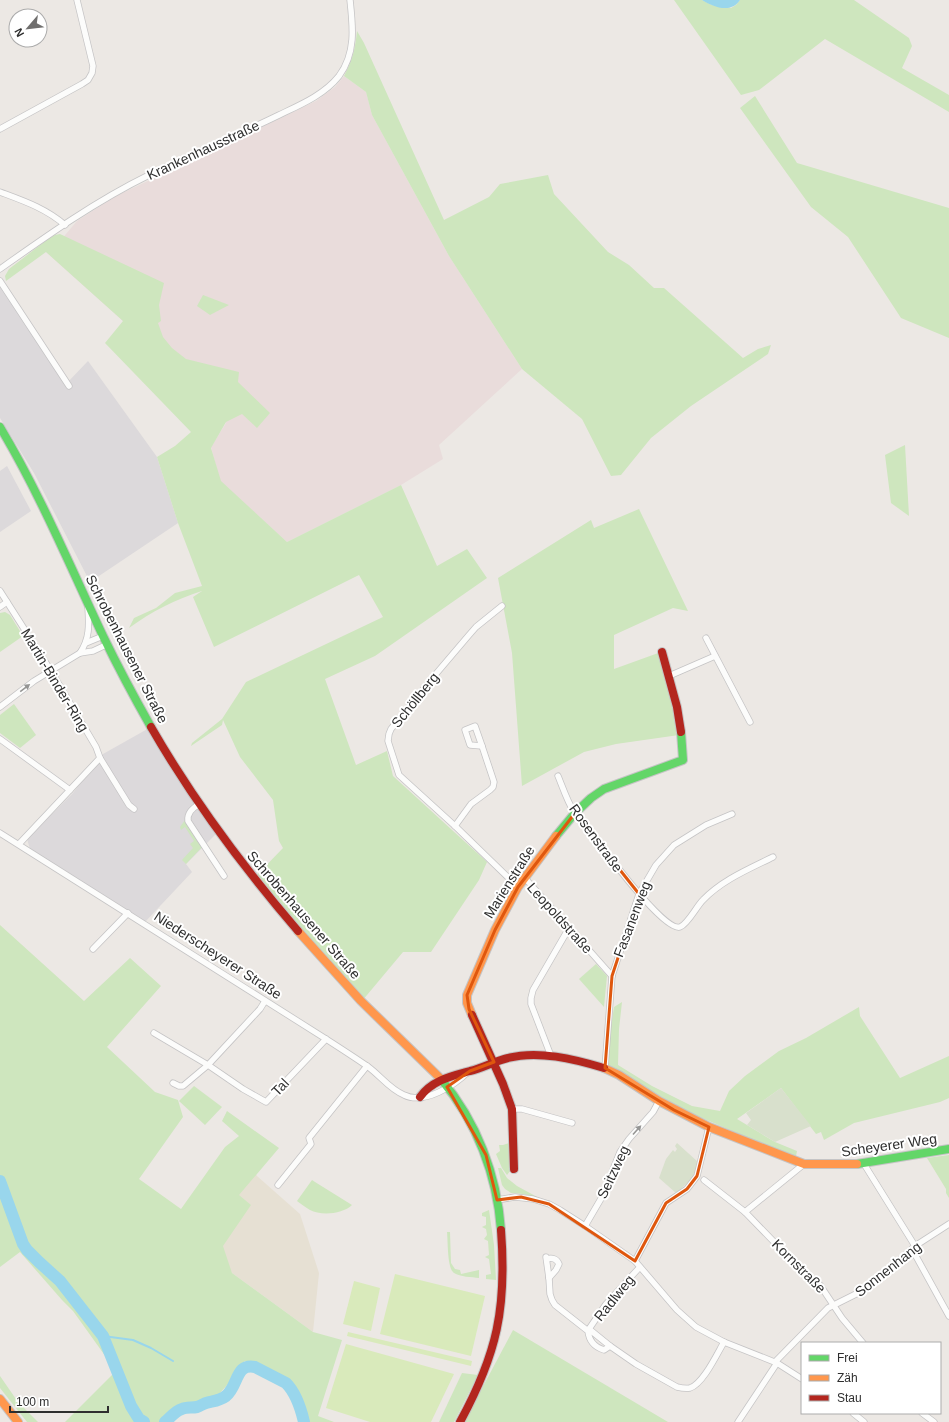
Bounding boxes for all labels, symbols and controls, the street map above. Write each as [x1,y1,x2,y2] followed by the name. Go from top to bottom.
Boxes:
[8,8,48,48] north arrow
[12,26,26,39] text: N
[144,117,262,183] street label: Krankenhausstraße
[83,572,171,726] street label: Schrobenhausener Straße
[18,626,92,734] street label: Martin-Binder-Ring
[388,669,442,731] street label: Schöllberg
[20,684,30,692] one-way arrow
[566,801,626,875] street label: Rosenstraße
[480,843,538,921] street label: Marienstraße
[244,848,364,982] street label: Schrobenhausener Straße
[524,879,596,957] street label: Leopoldstraße
[610,879,654,959] street label: Fasanenweg
[151,908,285,1002] street label: Niederscheyerer Straße
[268,1075,292,1099] street label: Tal
[632,1125,641,1135] one-way arrow
[840,1130,938,1160] street label: Scheyerer Weg
[594,1143,632,1201] street label: Seitzweg
[769,1236,829,1296] street label: Kornstraße
[852,1238,924,1300] street label: Sonnenhang
[591,1272,637,1324] street label: Radlweg
[801,1342,941,1414] legend
[837,1351,858,1365] text: Frei
[837,1371,858,1385] text: Zäh
[10,1388,108,1414] scale bar
[837,1391,862,1405] text: Stau
[16,1395,49,1409] text: 100 m

